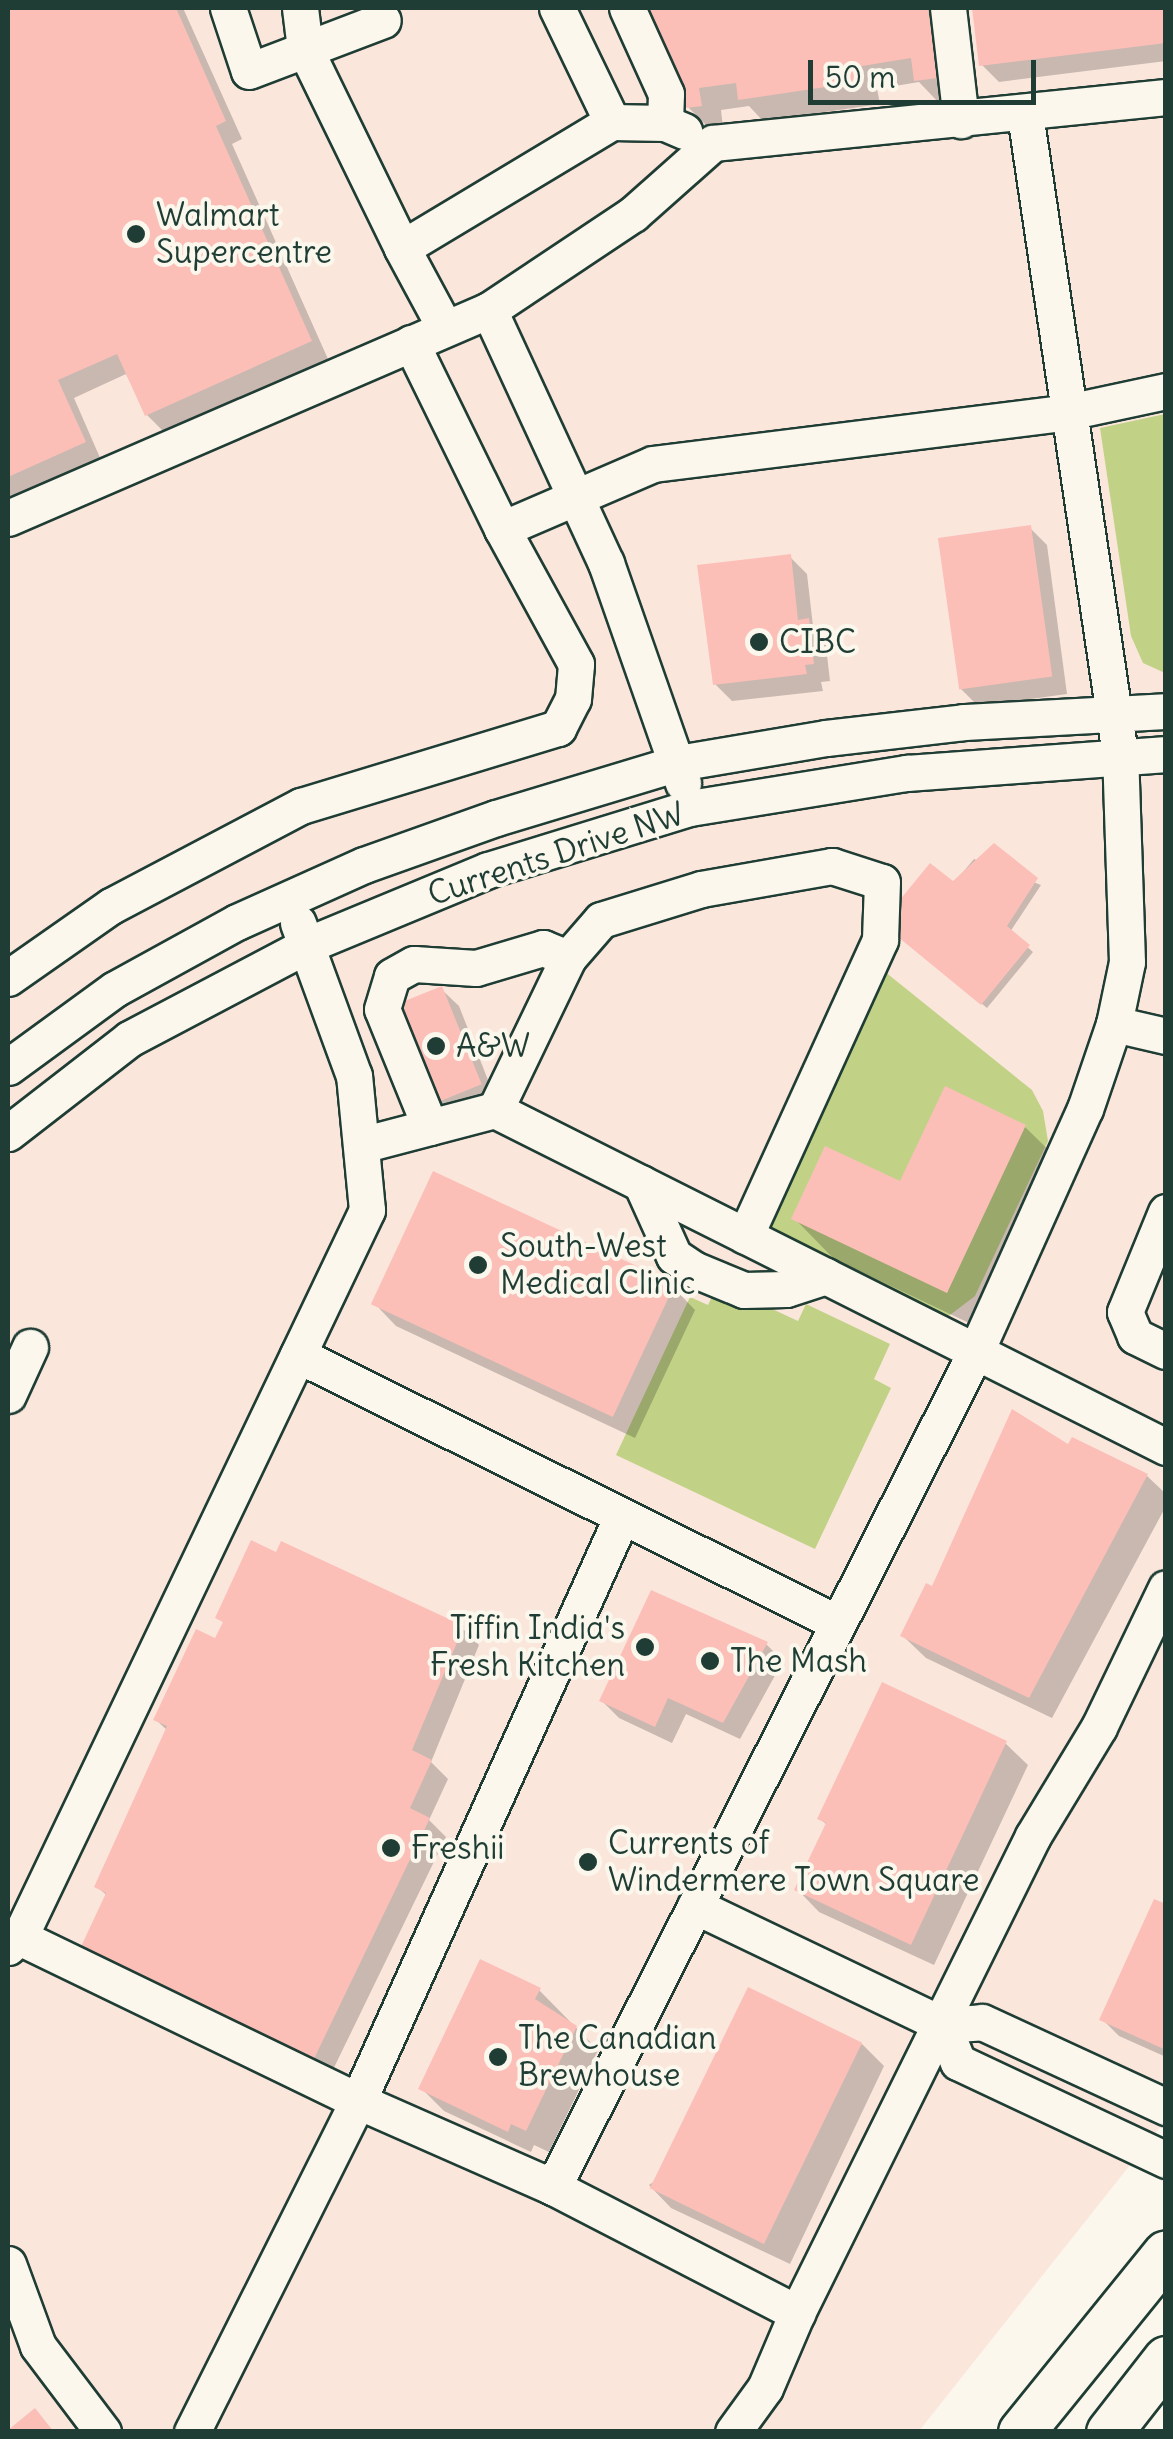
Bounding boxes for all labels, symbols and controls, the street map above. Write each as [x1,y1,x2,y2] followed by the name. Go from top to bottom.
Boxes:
[813,40,1040,102] scale bar
[825,58,895,96] text: 50 m
[156,197,332,272] place label: Walmart Supercentre
[125,223,147,245] marker: Walmart Supercentre
[779,623,856,661] place label: CIBC
[748,631,770,653] marker: CIBC
[423,794,689,914] street label: Currents Drive NW
[456,1027,530,1065] place label: A&W
[425,1035,447,1057] marker: A&W
[500,1228,695,1303] place label: South-West Medical Clinic
[465,1252,491,1278] marker: South-West Medical Clinic
[430,1610,625,1685] place label: Tiffin India's Fresh Kitchen
[634,1636,656,1658] marker: Tiffin India's Fresh Kitchen
[730,1642,867,1680] place label: The Mash
[699,1650,721,1672] marker: The Mash
[608,1825,980,1900] place label: Currents of Windermere Town Square
[411,1829,504,1867] place label: Freshii
[380,1837,402,1859] marker: Freshii
[577,1851,599,1873] marker: Currents of Windermere Town Square
[518,2020,717,2095] place label: The Canadian Brewhouse
[487,2046,509,2068] marker: The Canadian Brewhouse

